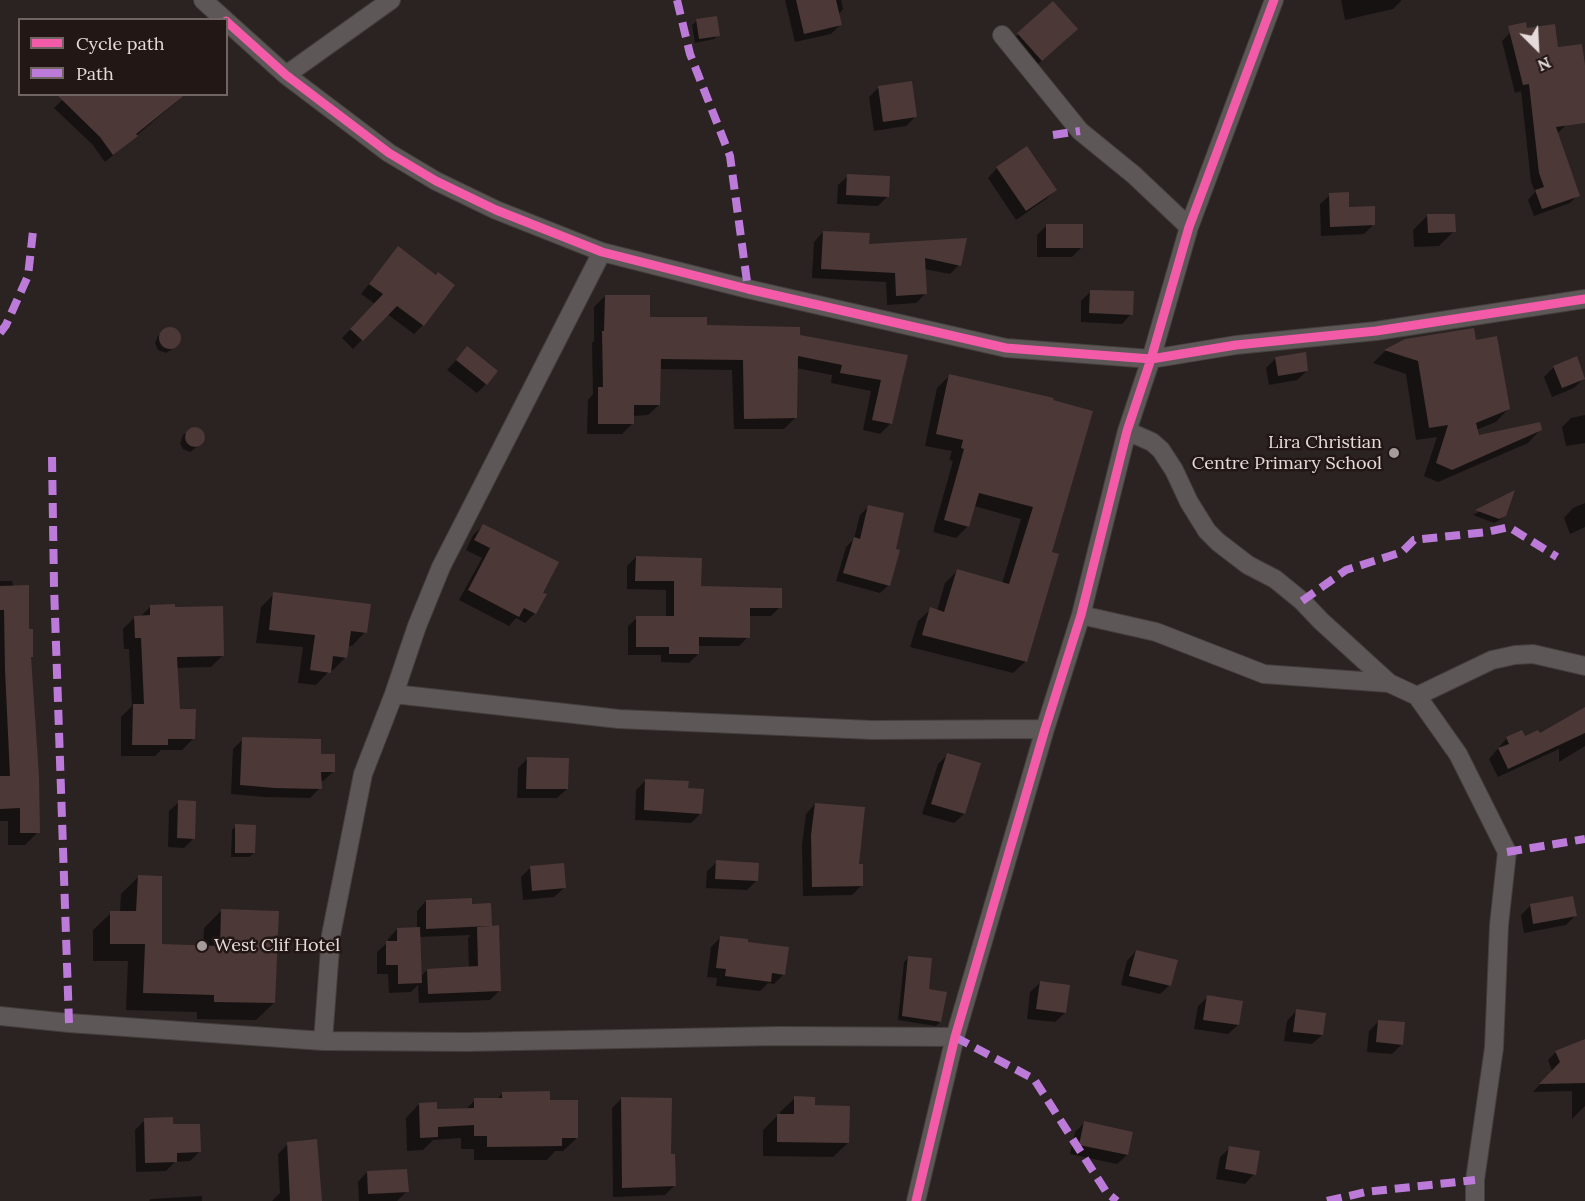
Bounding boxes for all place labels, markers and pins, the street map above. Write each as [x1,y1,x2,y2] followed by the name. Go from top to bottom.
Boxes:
[1192,432,1382,474] place label: Lira Christian Centre Primary School
[1387,446,1401,460] marker: Lira Christian Centre Primary School
[214,935,340,957] place label: West Clif Hotel
[195,939,209,953] marker: West Clif Hotel

